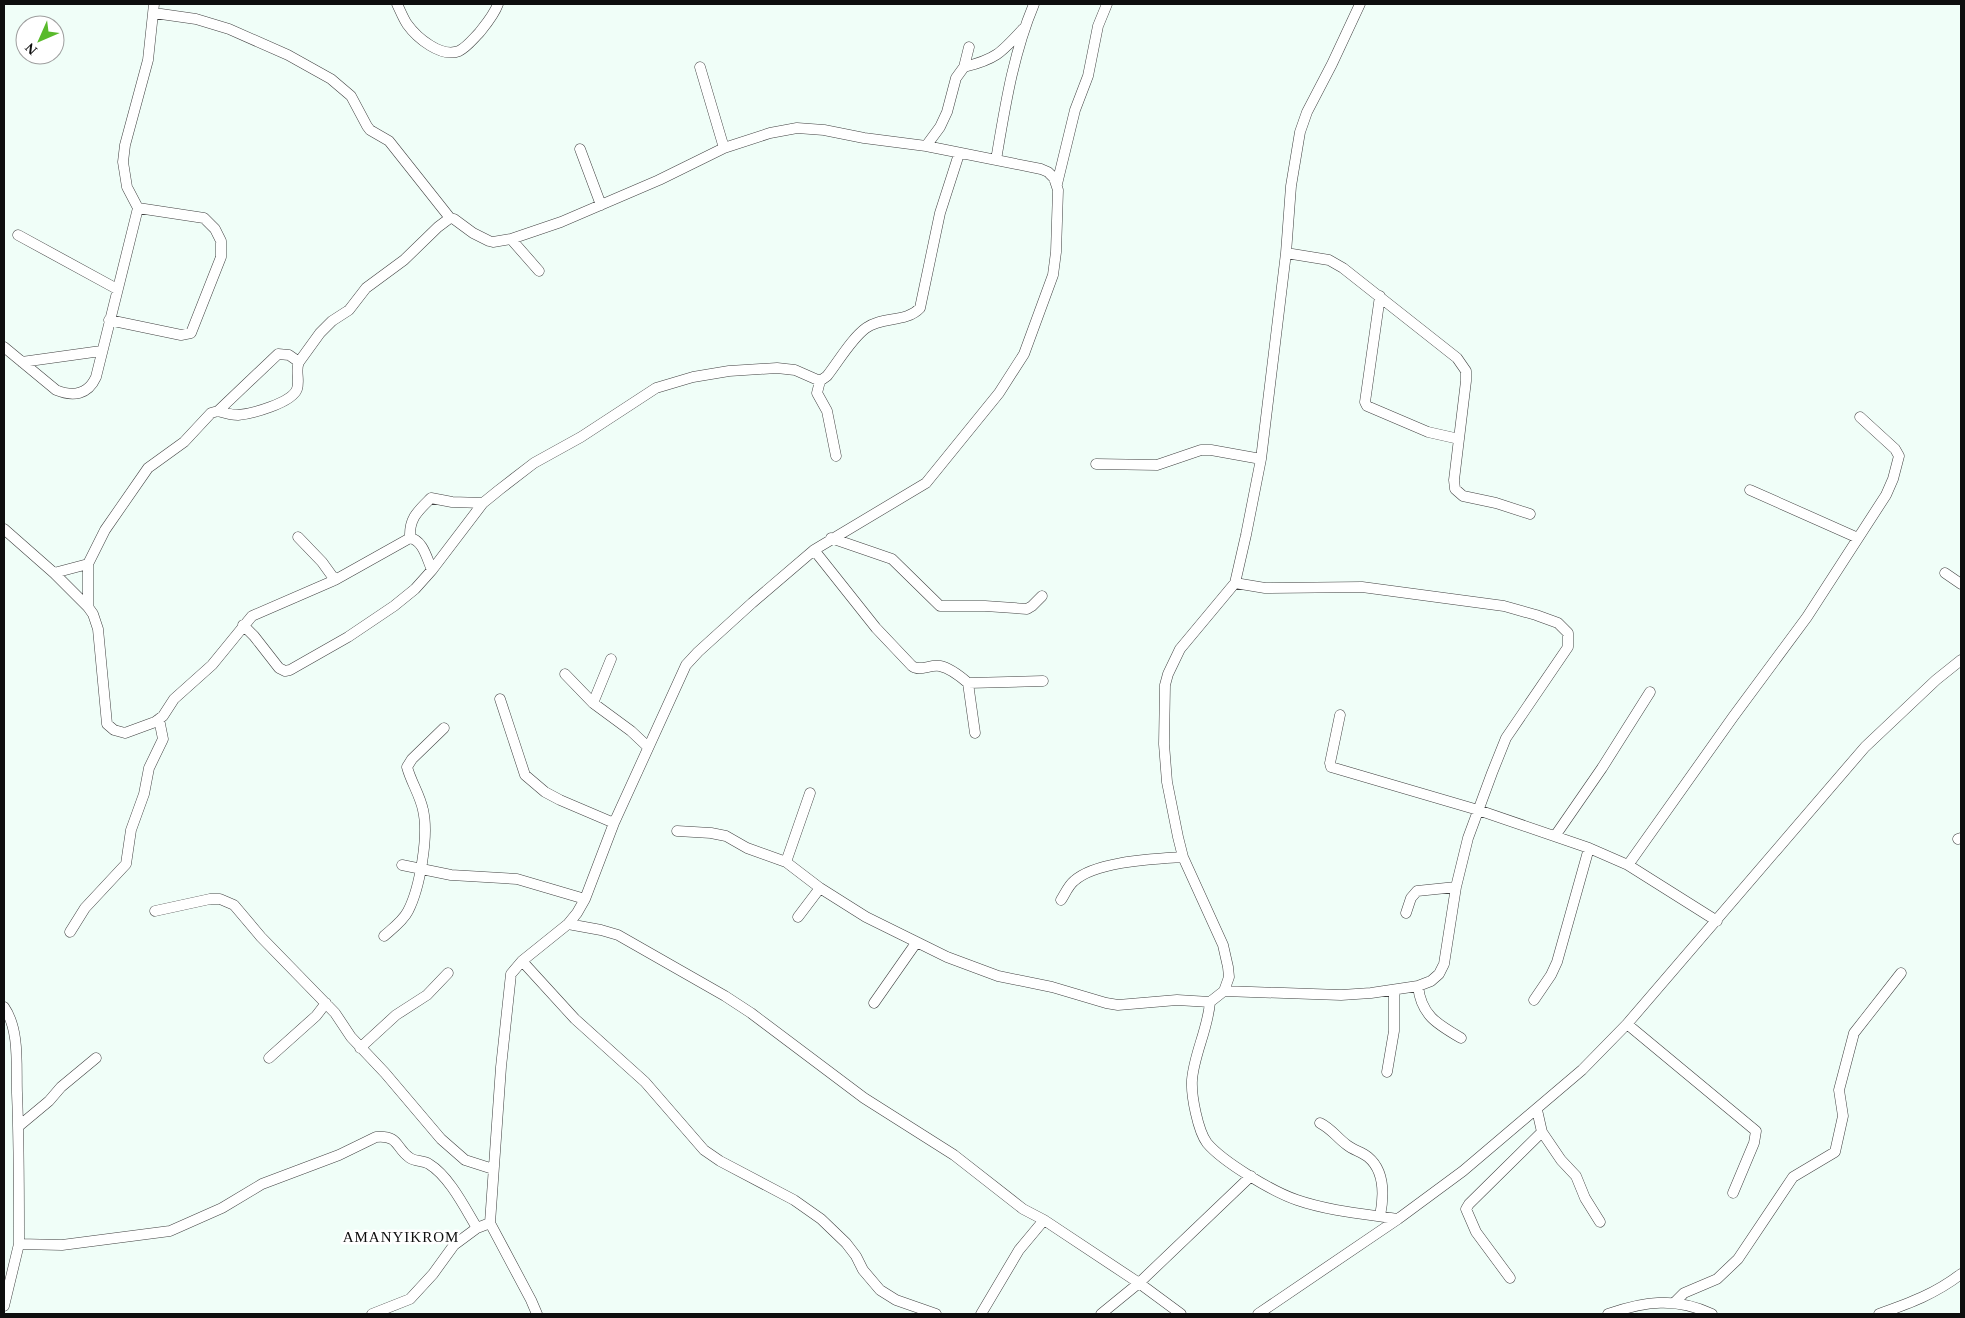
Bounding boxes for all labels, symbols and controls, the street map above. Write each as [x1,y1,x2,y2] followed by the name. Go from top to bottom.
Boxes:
[15,15,65,65] north arrow
[22,40,40,58] text: N
[343,1229,459,1245] district label: AMANYIKROM

